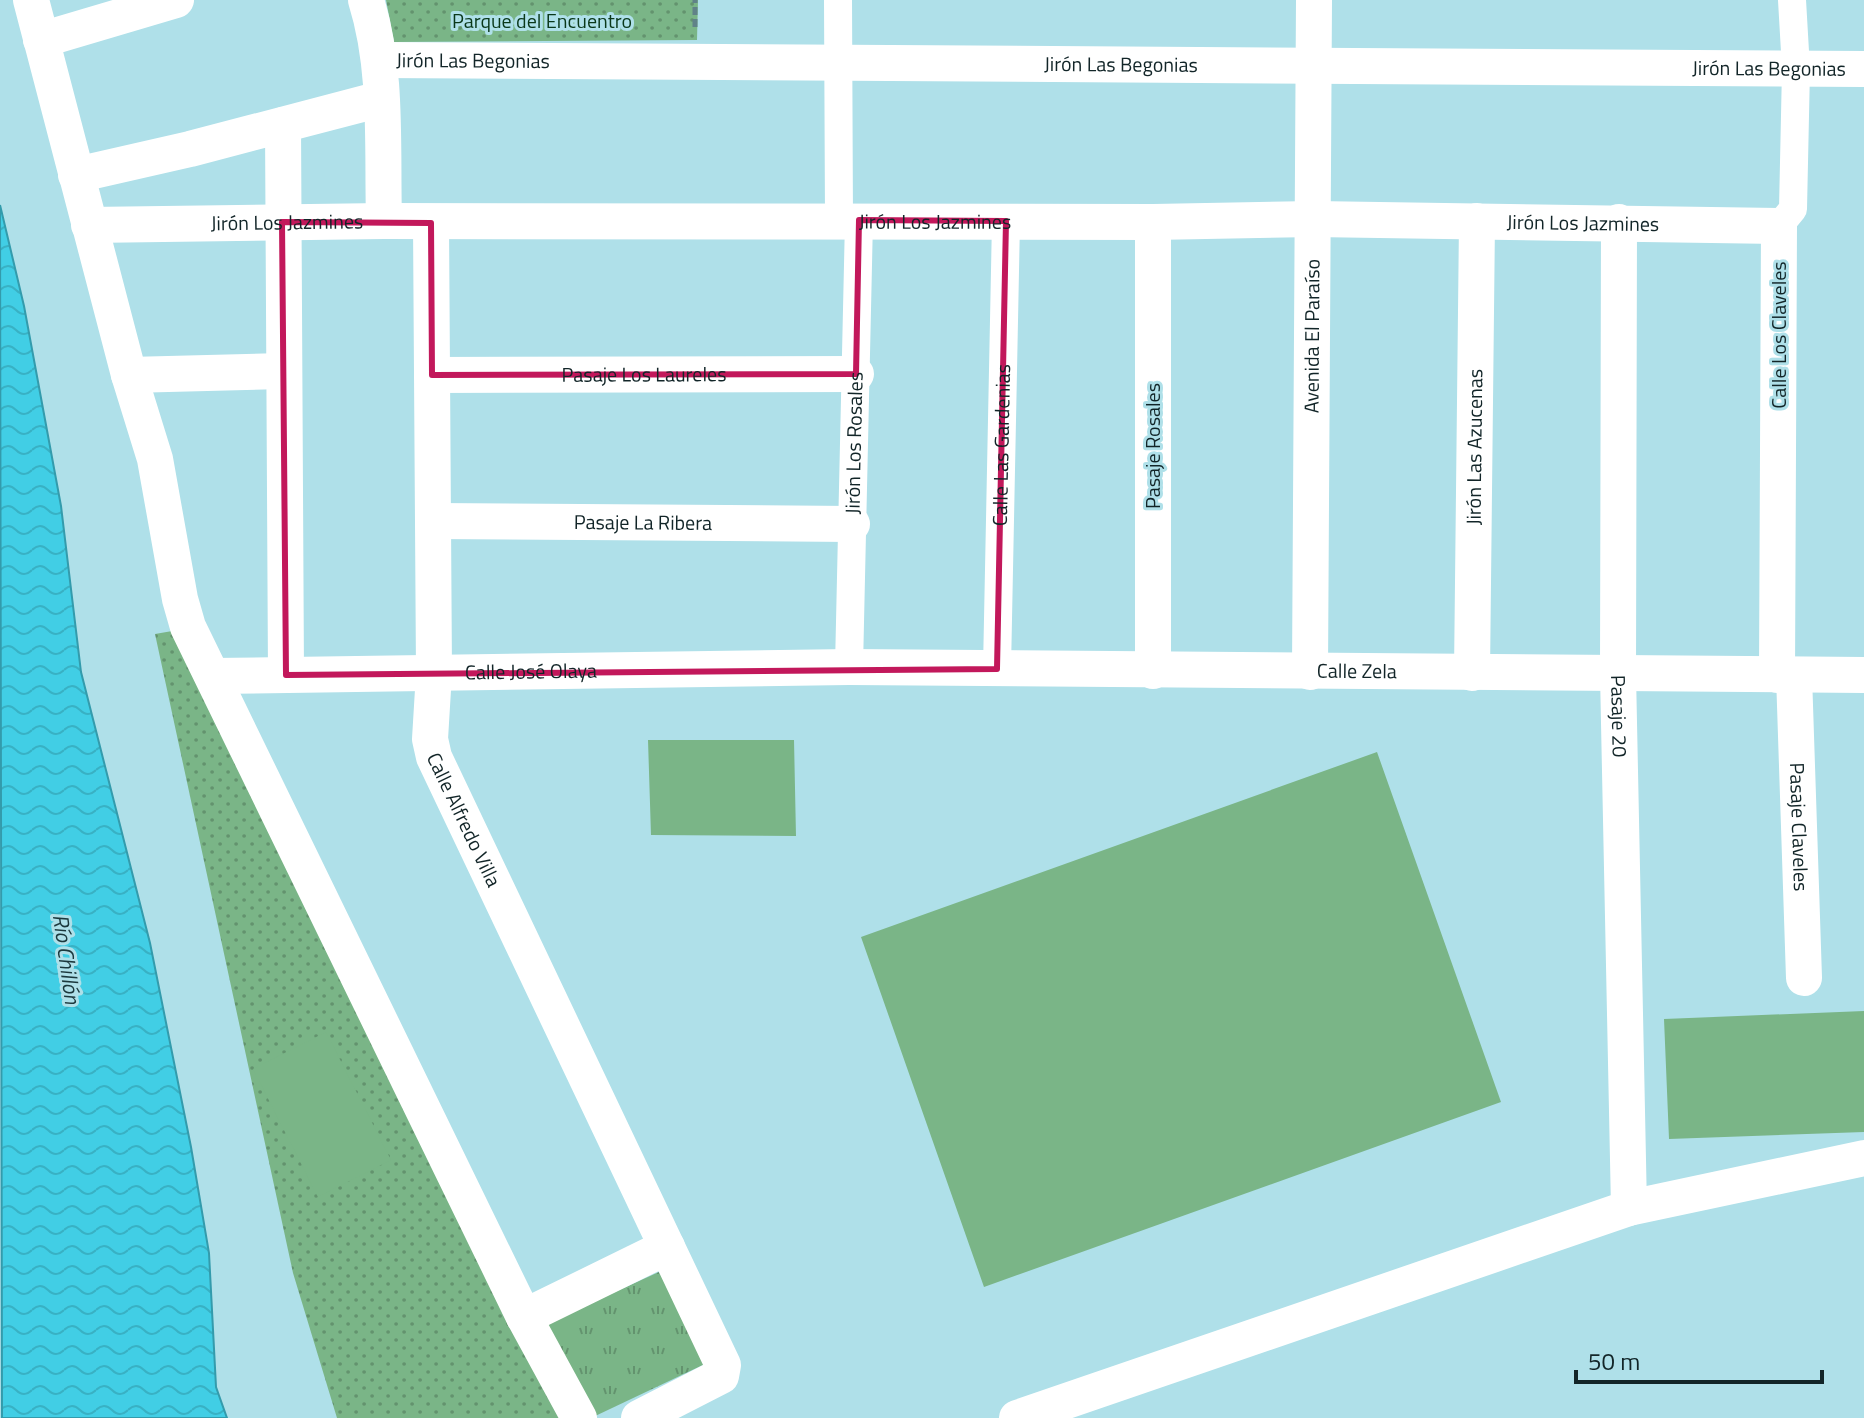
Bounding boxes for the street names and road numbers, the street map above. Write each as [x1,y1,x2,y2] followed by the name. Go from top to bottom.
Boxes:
[396,44,550,76] street label: Jirón Las Begonias
[1044,48,1198,80] street label: Jirón Las Begonias
[1692,52,1846,84] street label: Jirón Las Begonias
[210,205,363,238] street label: Jirón Los Jazmines
[859,206,1011,237] street label: Jirón Los Jazmines
[1506,206,1659,239] street label: Jirón Los Jazmines
[1296,259,1327,413] street label: Avenida El Paraíso
[1763,261,1794,409] street label: Calle Los Claveles
[561,358,727,390] street label: Pasaje Los Laureles
[984,364,1018,526] street label: Calle Las Gardenias
[1458,369,1490,525] street label: Jirón Las Azucenas
[836,371,871,515] street label: Jirón Los Rosales
[1137,383,1168,509] street label: Pasaje Rosales
[574,506,712,538] street label: Pasaje La Ribera
[465,655,597,687] street label: Calle José Olaya
[1317,655,1397,686] street label: Calle Zela
[1603,674,1636,758] street label: Pasaje 20
[419,747,510,892] street label: Calle Alfredo Villa
[1782,762,1817,892] street label: Pasaje Claveles

